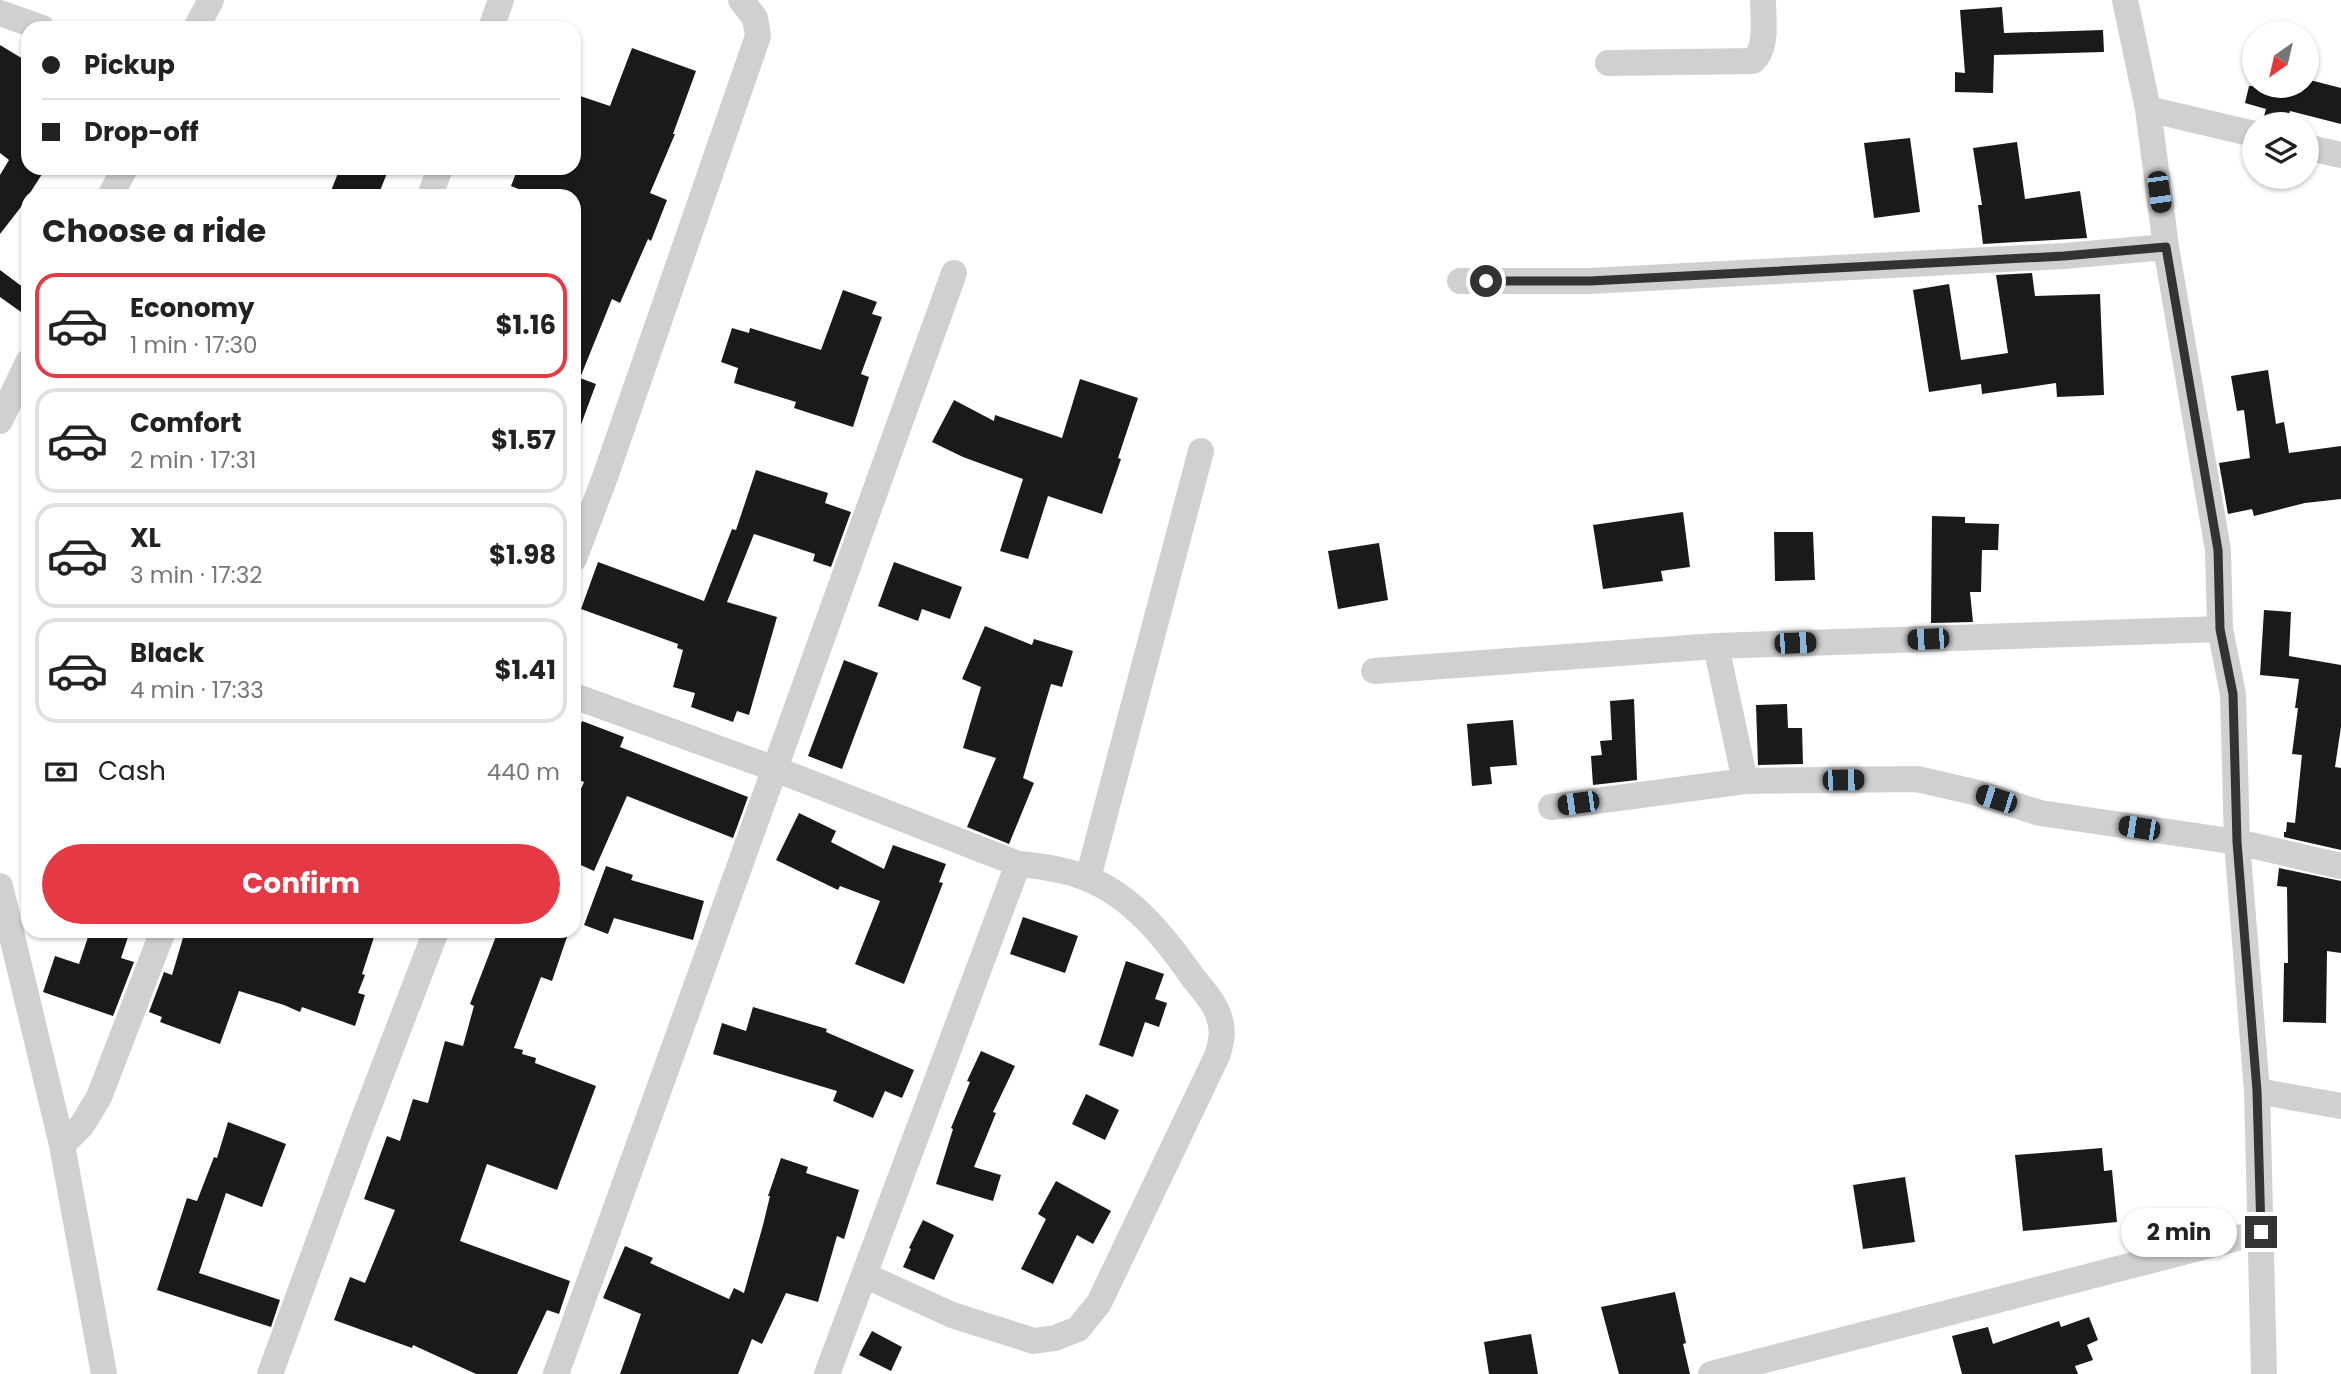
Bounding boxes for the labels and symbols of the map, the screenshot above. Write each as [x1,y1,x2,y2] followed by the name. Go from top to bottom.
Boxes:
[2242,21,2319,98] north arrow
[2146,170,2173,214] car
[1470,265,1502,297] route start
[1907,628,1950,650] car
[1774,632,1817,654] car
[1822,769,1865,791] car
[1973,783,2020,815] car
[1556,790,1601,816] car
[2117,814,2162,842] car
[2121,1208,2236,1256] callout: 2 min
[2245,1216,2277,1248] route end

